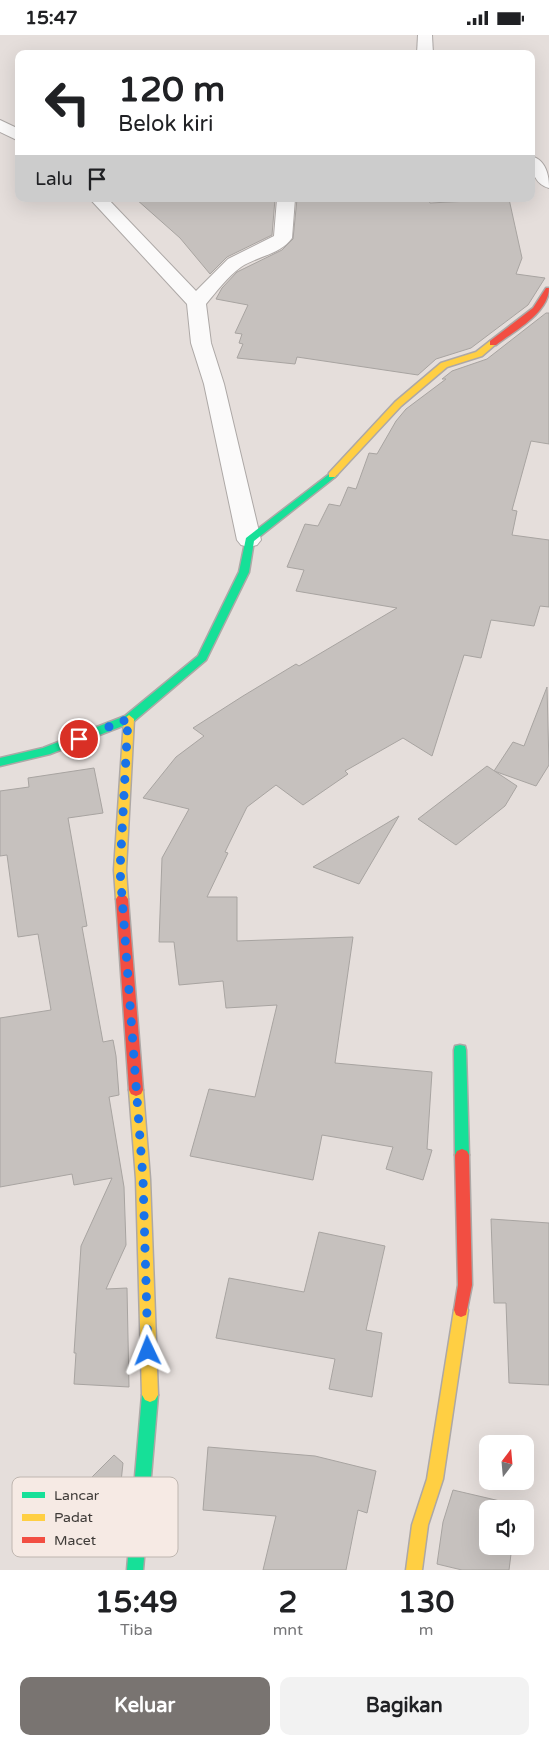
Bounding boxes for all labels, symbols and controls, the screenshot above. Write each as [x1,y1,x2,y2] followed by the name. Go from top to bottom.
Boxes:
[25,7,78,29] text: 15:47
[118,69,225,111] text: 120 m
[35,70,100,135] icon: left
[118,111,214,137] text: Belok kiri
[83,165,111,193] icon: arrive
[35,168,73,190] text: Lalu
[58,718,100,760] pin
[65,725,93,753] icon: arrive
[121,1324,173,1376] position arrow
[479,1435,534,1490] north arrow
[479,1435,534,1555] map controls
[12,1477,178,1557] legend
[54,1487,100,1504] text: Lancar
[479,1500,534,1555] button: sound
[54,1509,93,1526] text: Padat
[54,1532,97,1549] text: Macet
[95,1584,178,1621] text: 15:49
[278,1584,297,1621] text: 2
[398,1584,454,1621] text: 130
[120,1620,153,1640] text: Tiba
[273,1620,303,1640] text: mnt
[419,1620,433,1640] text: m
[20,1677,270,1735] button: Keluar
[280,1677,529,1735] button: Bagikan

